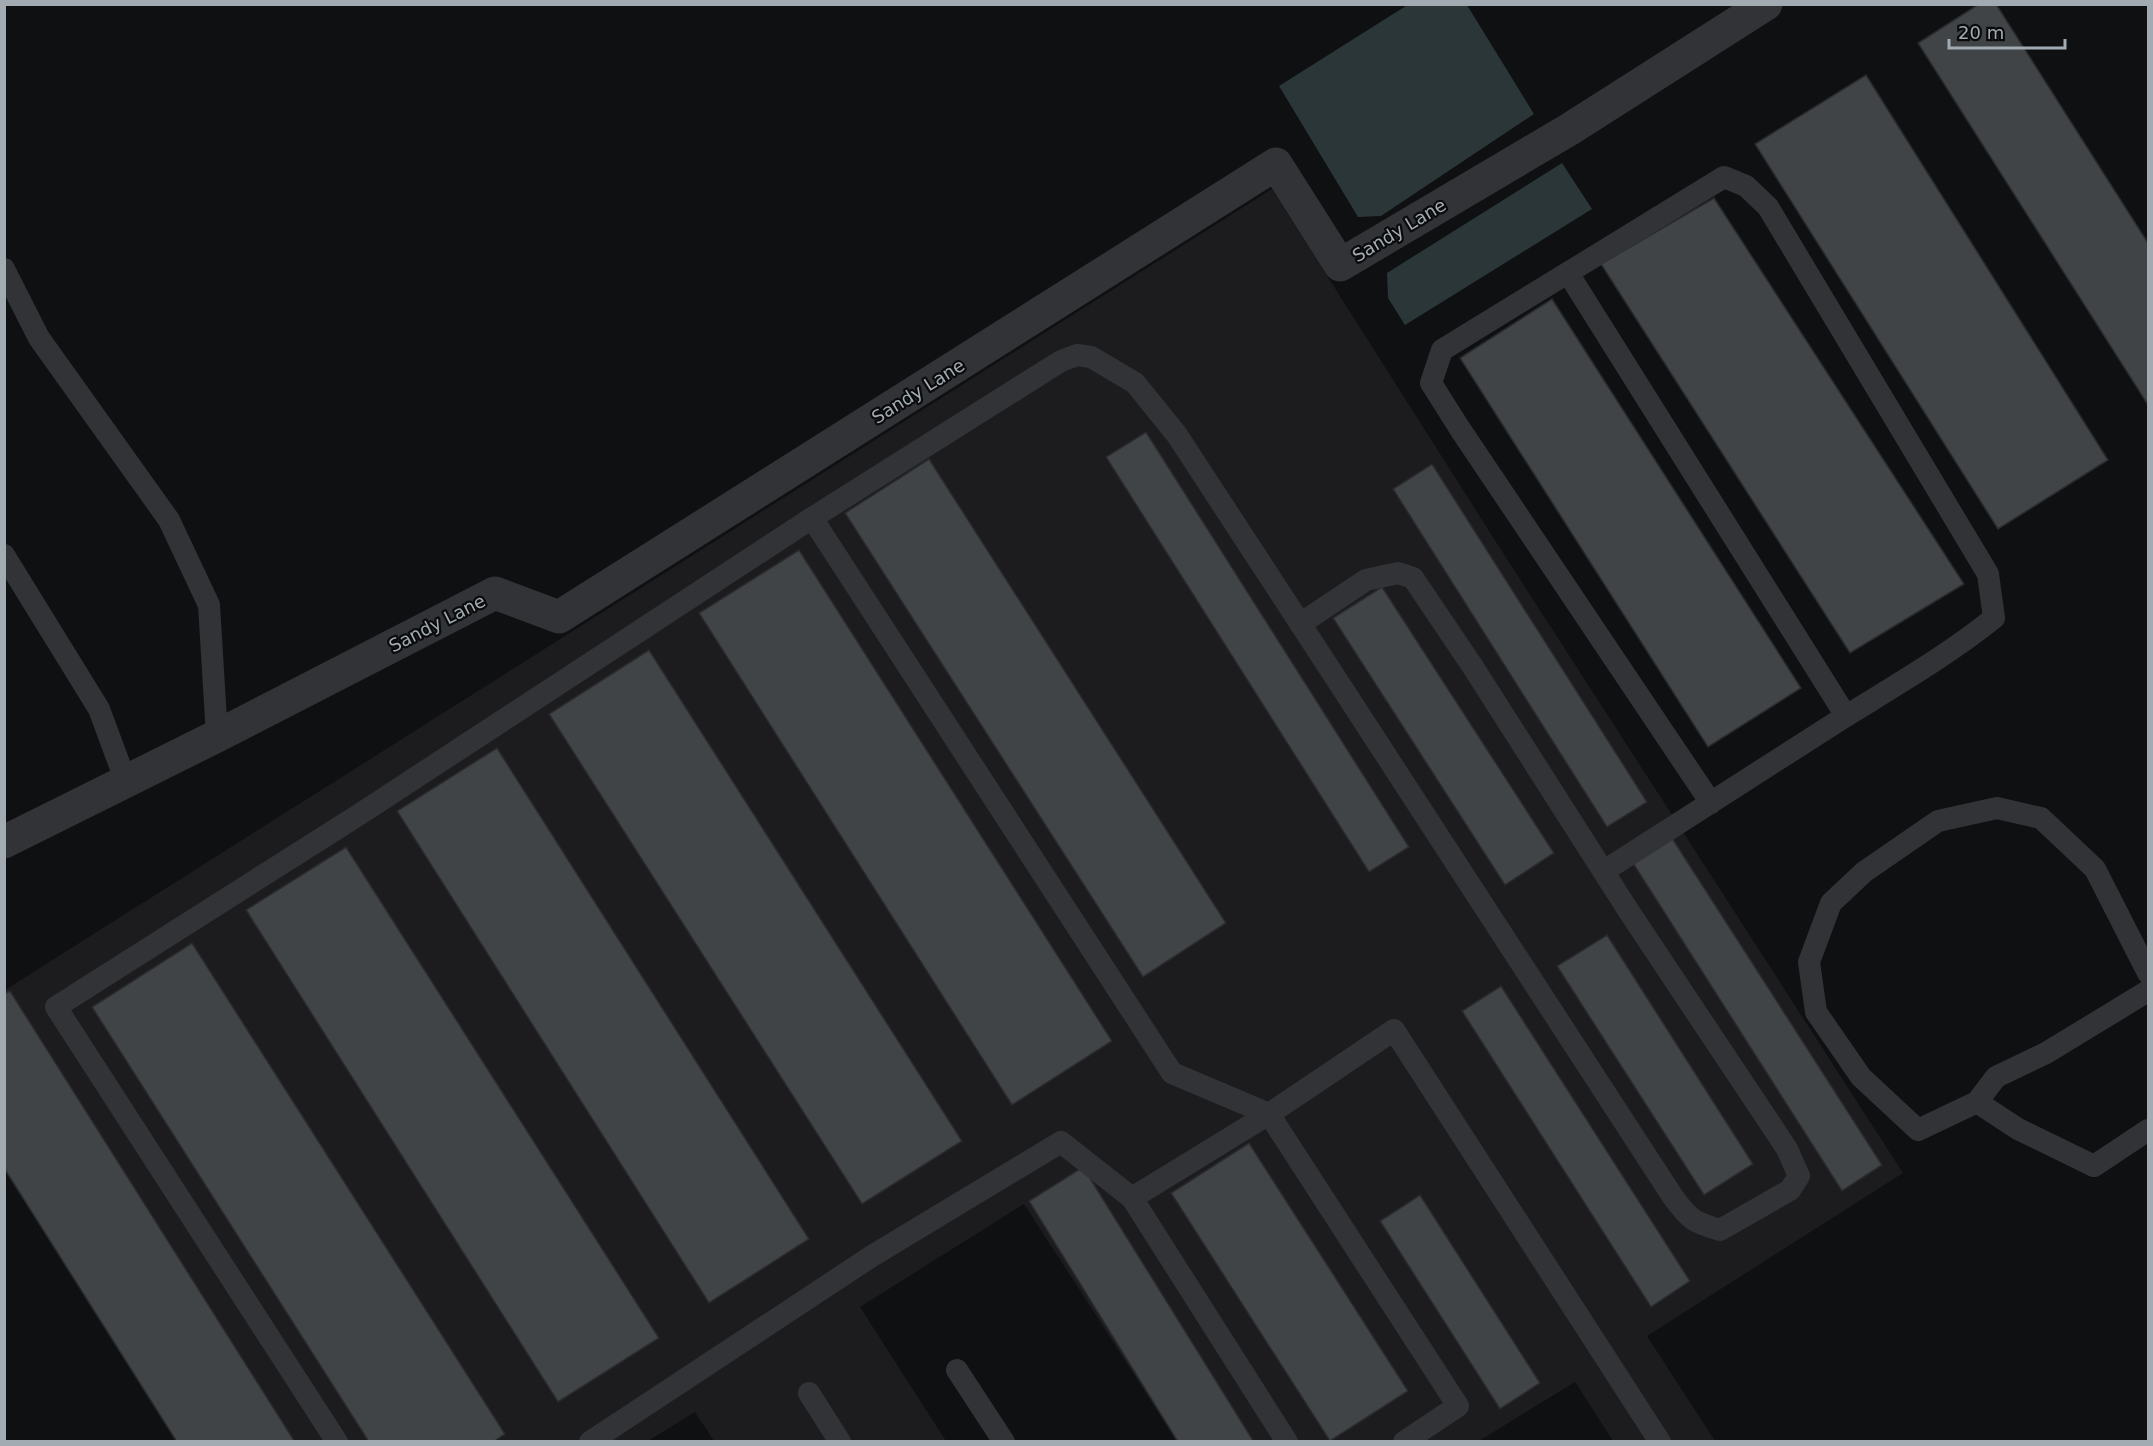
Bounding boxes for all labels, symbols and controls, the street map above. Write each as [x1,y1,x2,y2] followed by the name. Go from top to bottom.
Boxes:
[1949,12,2064,50] scale bar
[1958,22,2004,43] text: 20 m
[1348,194,1450,266] street label: Sandy Lane
[868,354,968,428] street label: Sandy Lane
[385,590,489,656] street label: Sandy Lane

